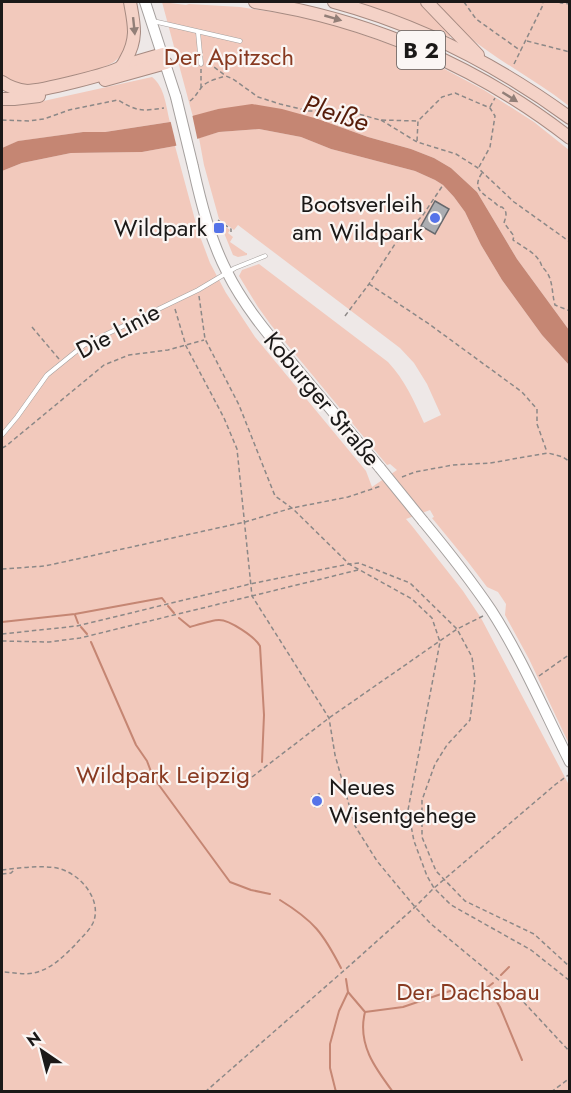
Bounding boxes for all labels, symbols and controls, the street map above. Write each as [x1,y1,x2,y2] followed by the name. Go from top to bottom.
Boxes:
[324,14,342,23] one-way arrow
[129,17,139,36] one-way arrow
[397,31,445,69] road number: B 2
[164,39,294,74] park label: Der Apitzsch
[298,85,374,141] water label: Pleiße
[502,91,519,102] one-way arrow
[292,186,423,249] place label: Bootsverleih am Wildpark
[114,210,207,245] place label: Wildpark
[428,211,442,225] marker: Bootsverleih am Wildpark
[212,221,226,235] marker: Wildpark
[70,294,166,367] street label: Die Linie
[256,324,389,474] street label: Koburger Straße
[76,757,250,792] park label: Wildpark Leipzig
[329,769,476,832] place label: Neues Wisentgehege
[310,794,324,808] marker: Neues Wisentgehege
[396,974,540,1009] park label: Der Dachsbau
[12,1021,72,1081] north arrow
[22,1026,45,1052] text: N

